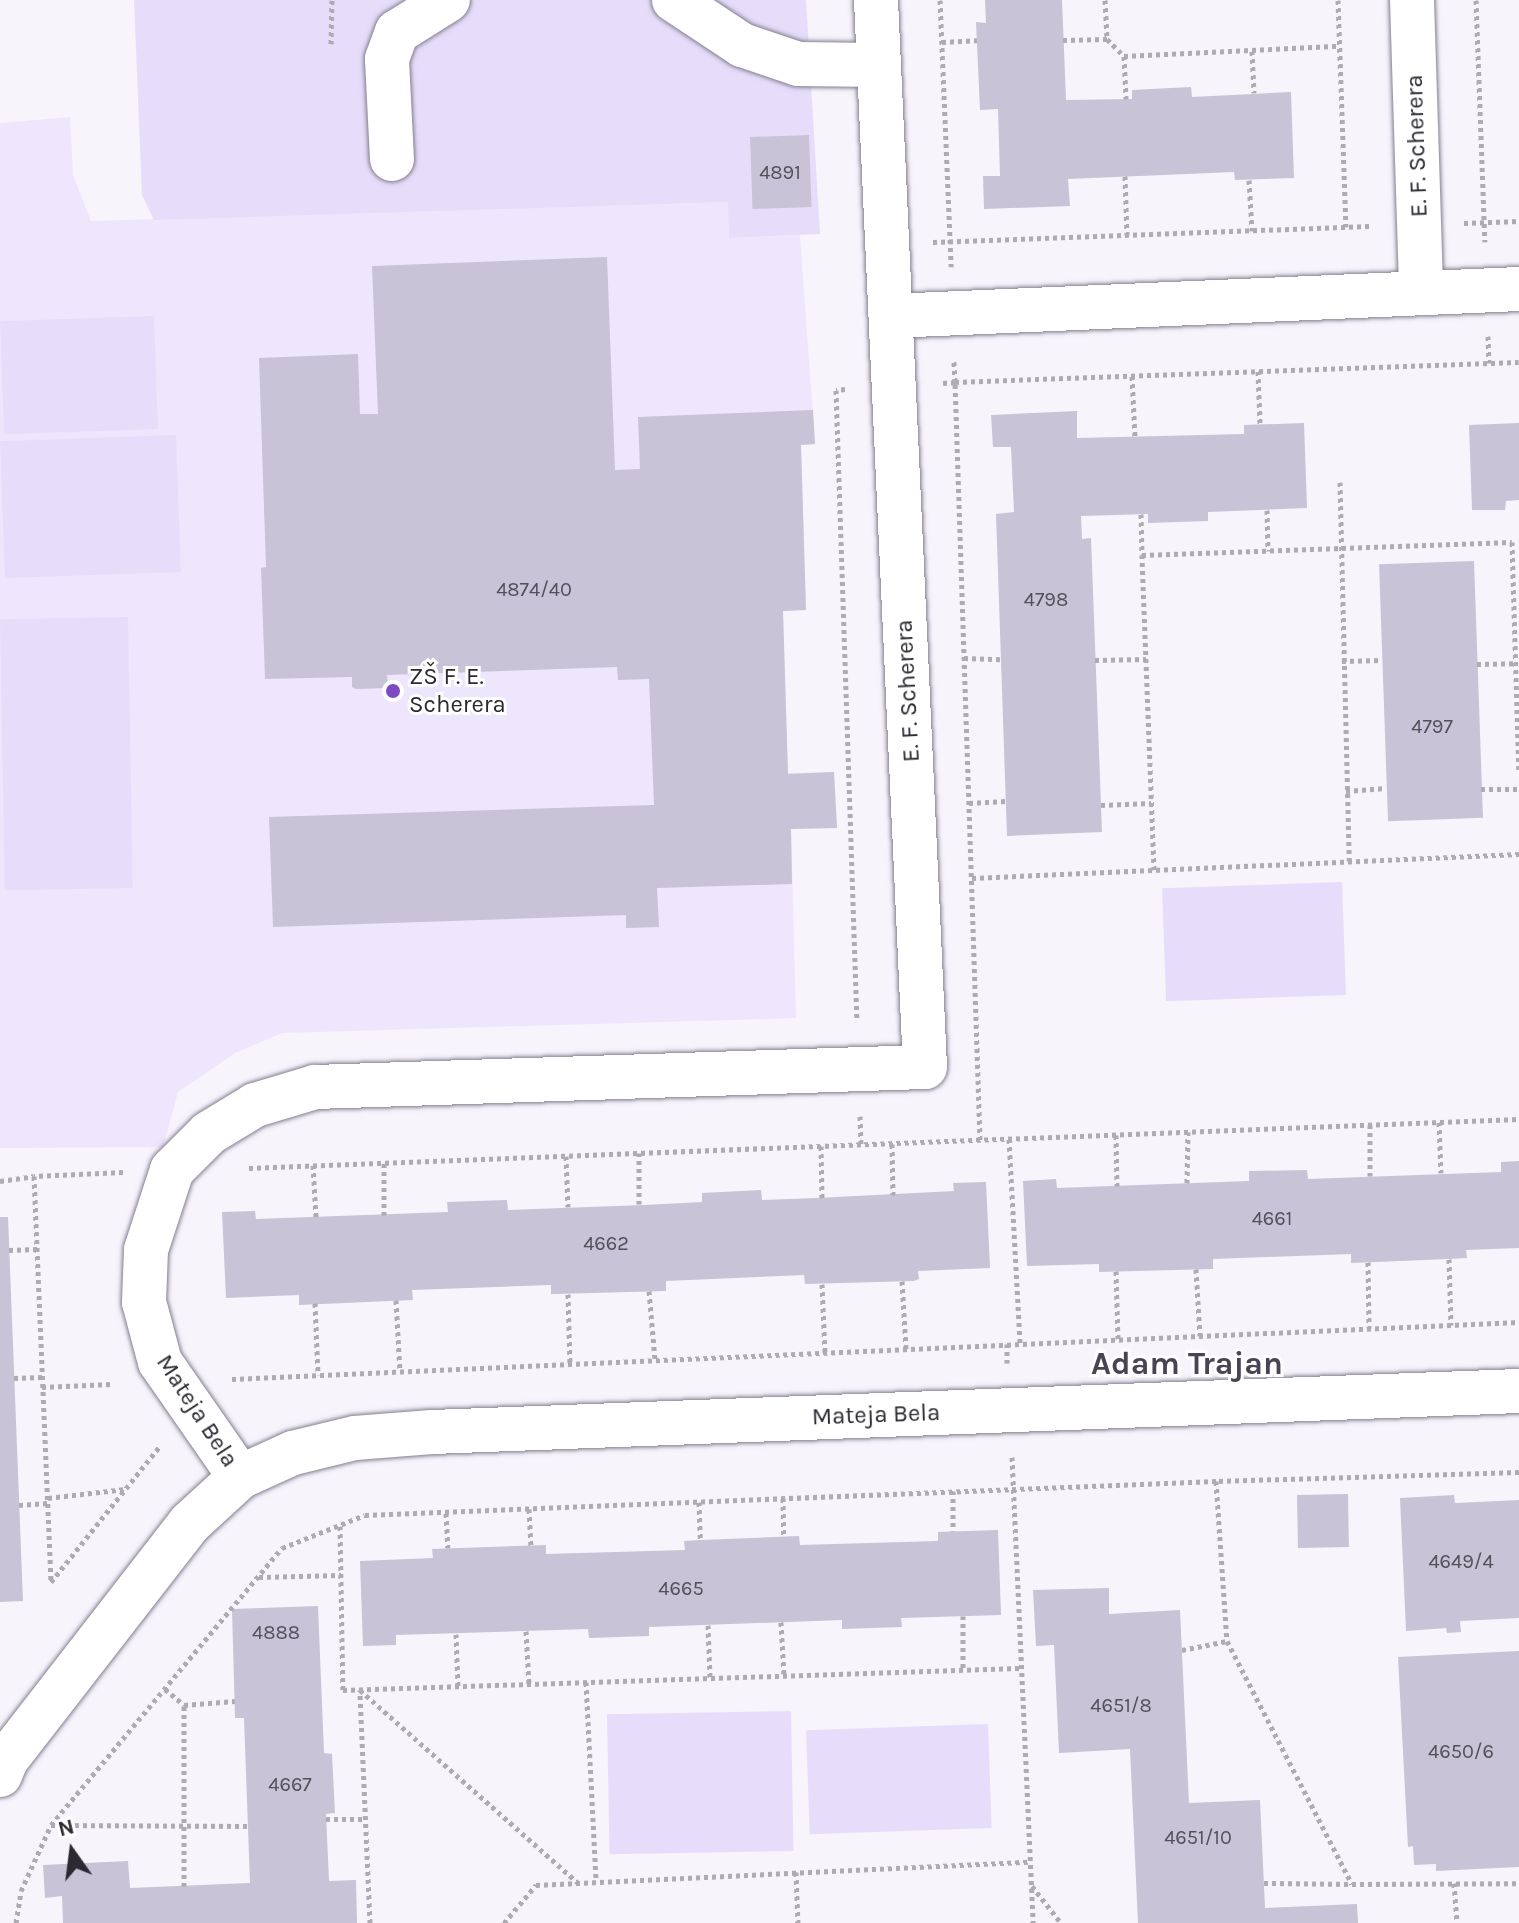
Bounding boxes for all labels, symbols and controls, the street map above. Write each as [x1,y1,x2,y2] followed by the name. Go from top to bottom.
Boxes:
[1400,74,1434,218] street label: E. F. Scherera
[759,160,801,184] house number: 4891
[496,577,572,601] house number: 4874/40
[1024,587,1068,611] house number: 4798
[890,619,926,763] street label: E. F. Scherera
[409,663,506,719] place label: ZŠ F. E. Scherera
[384,682,402,700] marker: ZŠ F. E. Scherera
[1411,714,1453,738] house number: 4797
[1252,1206,1292,1230] house number: 4661
[583,1231,629,1255] house number: 4662
[1091,1345,1283,1383] district label: Adam Trajan
[150,1349,244,1473] street label: Mateja Bela
[811,1398,941,1432] street label: Mateja Bela
[1428,1549,1494,1573] house number: 4649/4
[658,1576,704,1600] house number: 4665
[252,1620,300,1644] house number: 4888
[1090,1693,1152,1717] house number: 4651/8
[1428,1739,1494,1763] house number: 4650/6
[268,1772,312,1796] house number: 4667
[32,1811,112,1891] north arrow
[55,1813,77,1842] text: N
[1164,1825,1232,1849] house number: 4651/10

